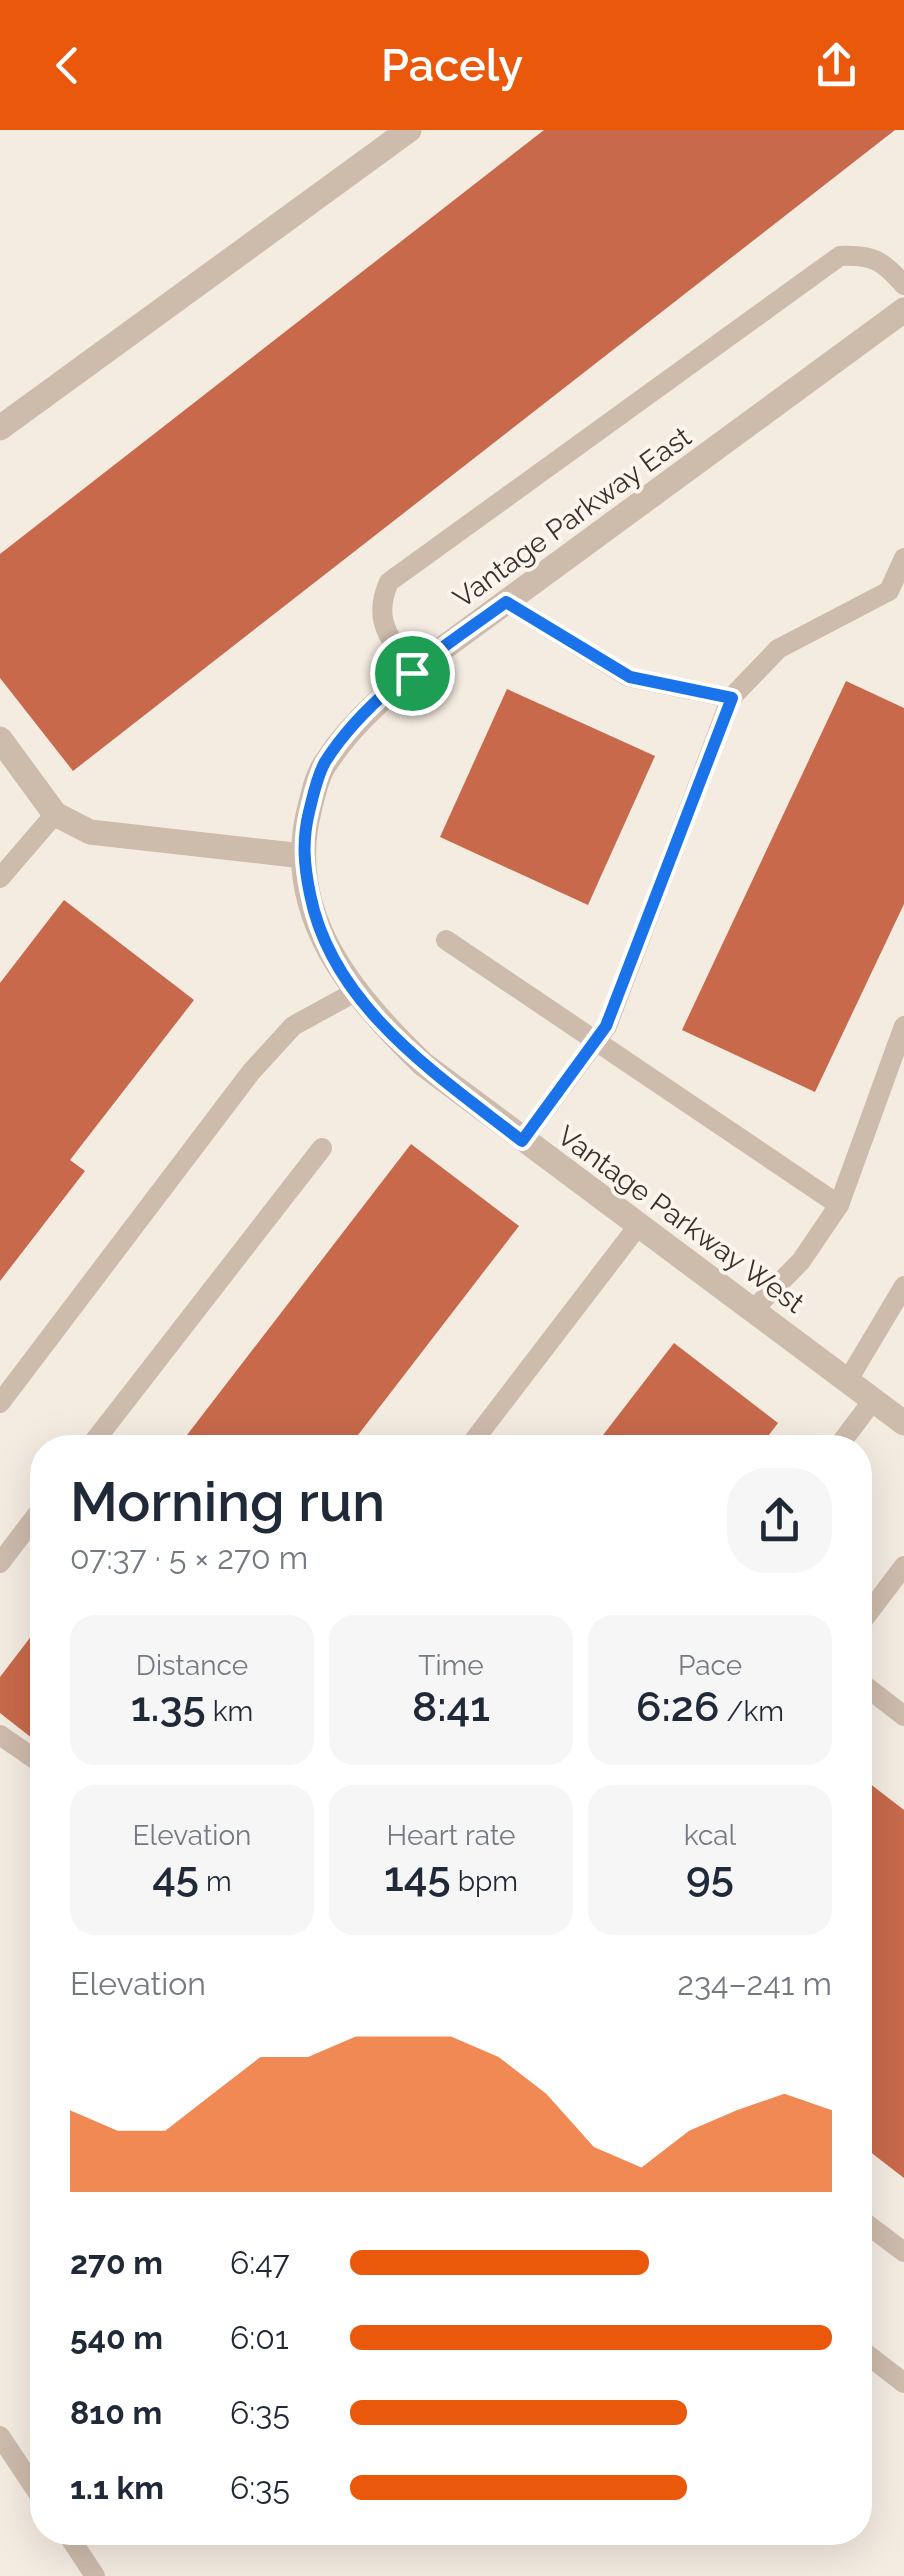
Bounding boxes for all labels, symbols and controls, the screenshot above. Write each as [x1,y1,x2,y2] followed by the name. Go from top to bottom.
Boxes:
[40,38,95,93] icon: back
[809,38,864,93] icon: share
[381,39,523,92] text: Pacely
[447,420,698,615] street label: Vantage Parkway East
[370,631,455,716] pin
[385,646,440,701] icon: arrive
[551,1119,811,1320] street label: Vantage Parkway West
[727,1468,832,1573] button: share
[70,1469,385,1534] text: Morning run
[70,1539,308,1576] text: 07:37 · 5 × 270 m
[136,1649,248,1682] text: Distance
[418,1649,484,1682] text: Time
[678,1649,742,1682] text: Pace
[131,1682,206,1731] text: 1.35
[412,1682,490,1731] text: 8:41
[636,1682,719,1731] text: 6:26
[206,1695,253,1728] text: km
[719,1695,784,1728] text: /km
[133,1819,251,1852] text: Elevation
[387,1819,515,1852] text: Heart rate
[684,1819,736,1852] text: kcal
[152,1852,199,1901] text: 45
[384,1852,451,1901] text: 145
[686,1852,734,1901] text: 95
[199,1865,232,1898] text: m
[451,1865,518,1898] text: bpm
[70,1965,206,2002] text: Elevation
[677,1965,832,2002] text: 234–241 m
[70,2244,163,2281] text: 270 m
[230,2244,290,2281] text: 6:47
[70,2319,163,2356] text: 540 m
[230,2319,289,2356] text: 6:01
[70,2394,162,2431] text: 810 m
[230,2394,290,2431] text: 6:35
[70,2469,164,2506] text: 1.1 km
[230,2469,290,2506] text: 6:35

